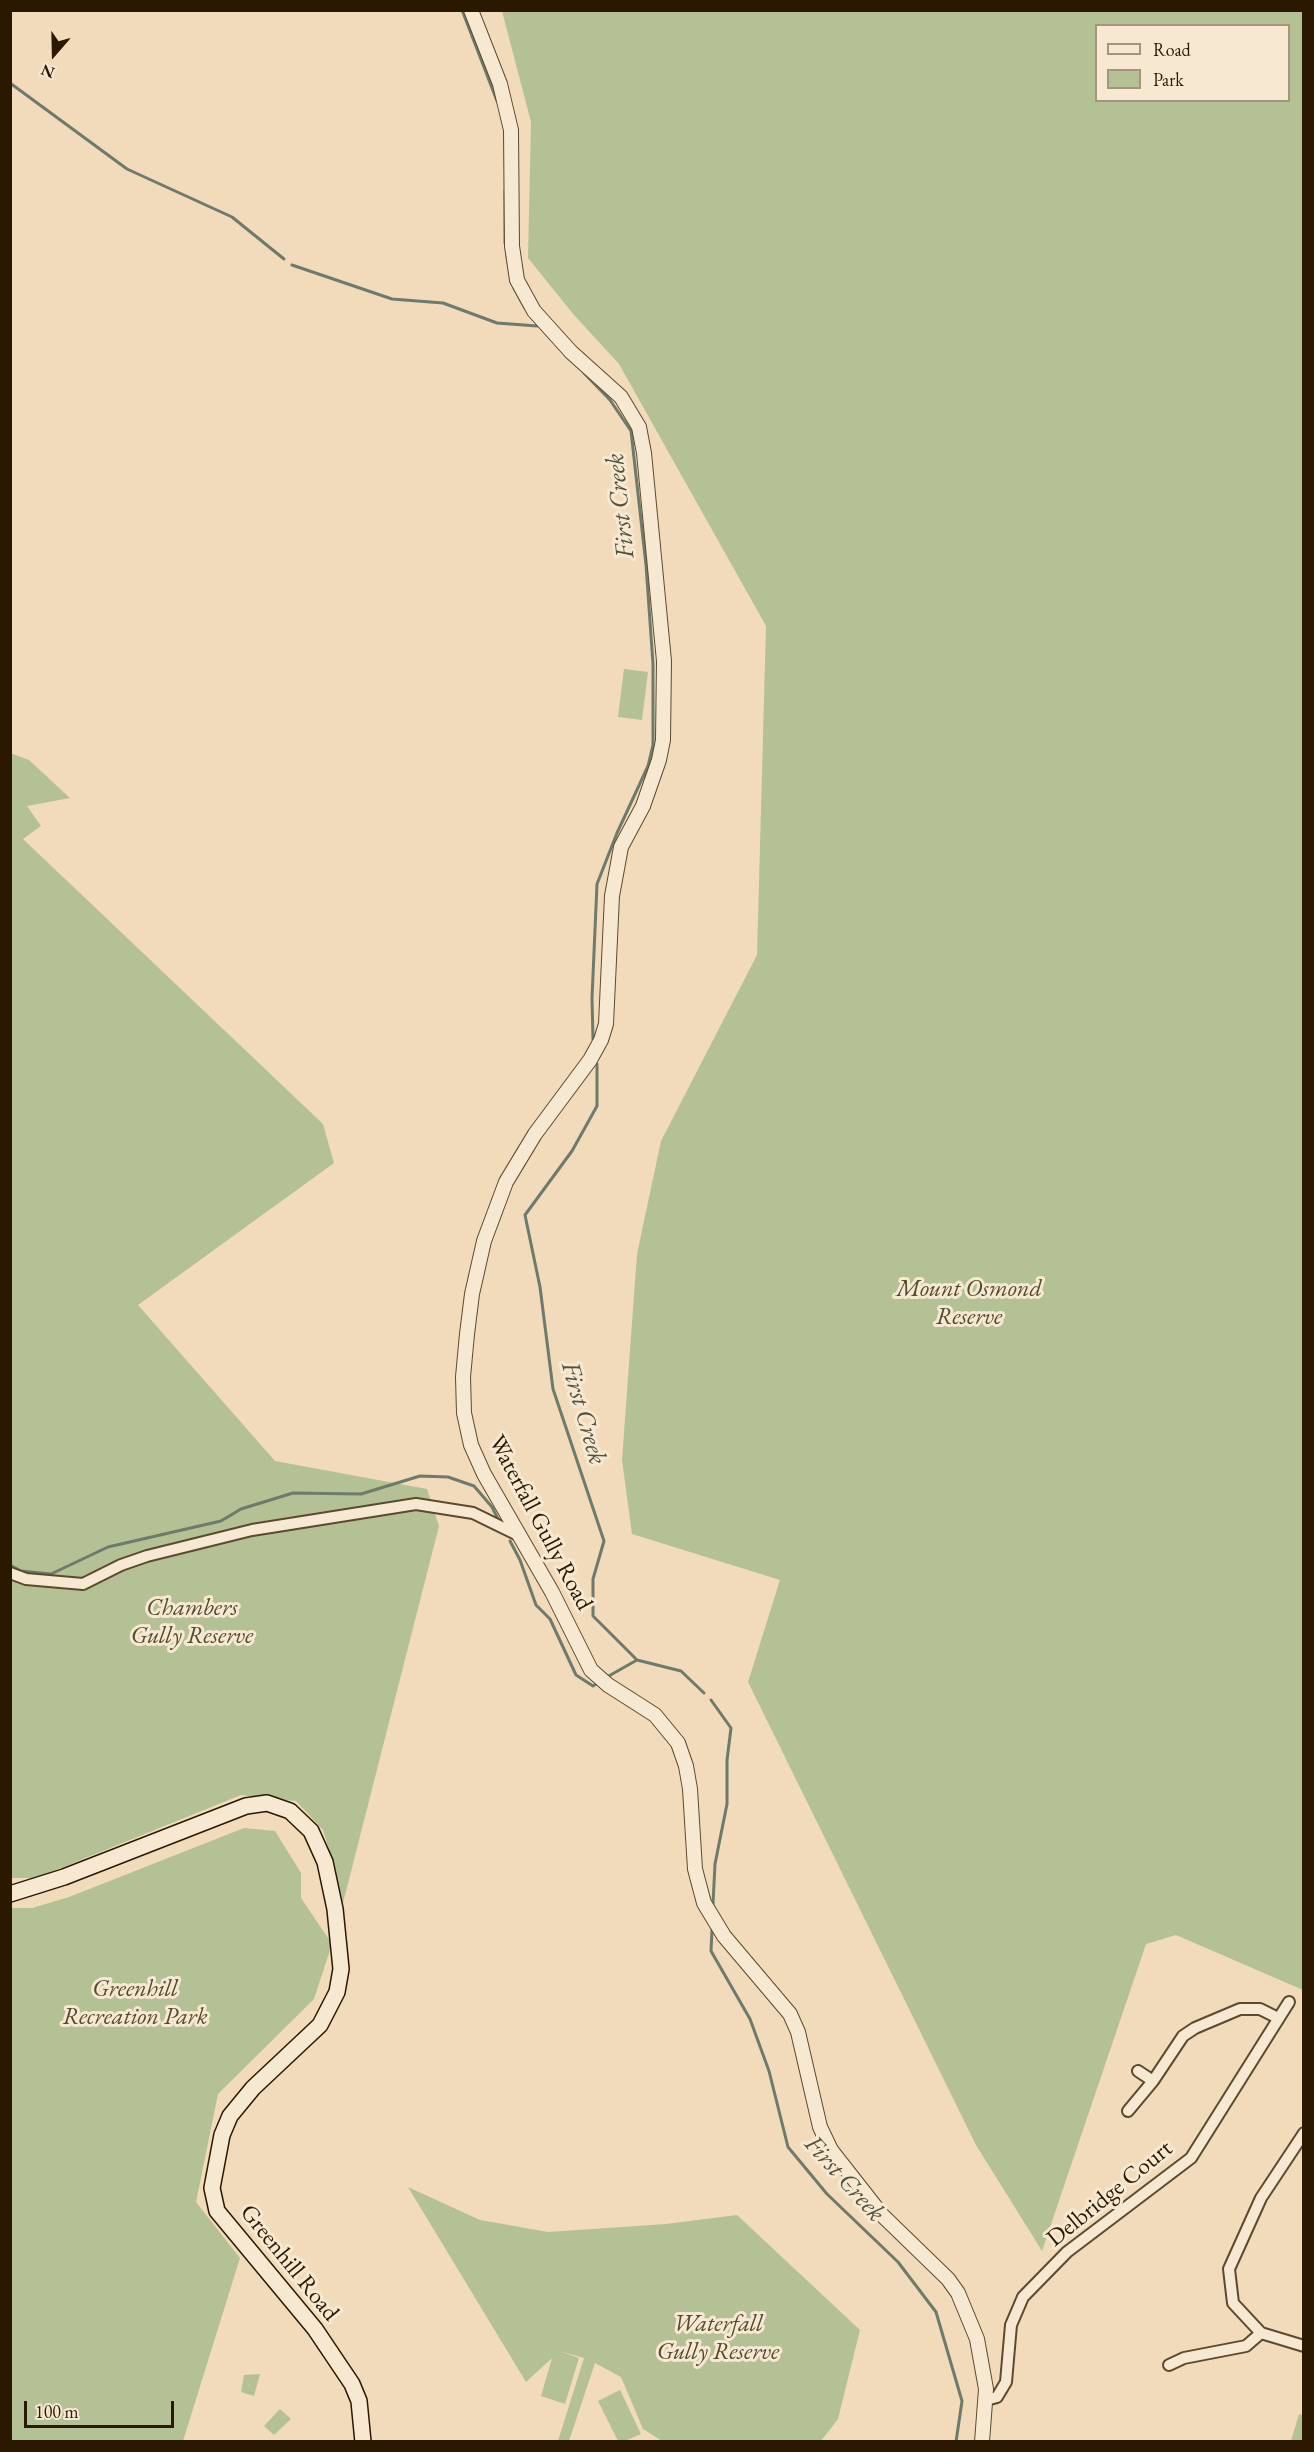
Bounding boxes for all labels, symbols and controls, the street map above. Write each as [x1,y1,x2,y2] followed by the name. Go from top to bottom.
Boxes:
[24,24,84,84] north arrow
[1095,24,1290,102] legend
[1153,38,1191,61] text: Road
[38,59,57,83] text: N
[1153,68,1184,91] text: Park
[600,452,642,560] water label: First Creek
[896,1275,1042,1331] park label: Mount Osmond Reserve
[553,1358,613,1468] water label: First Creek
[482,1431,598,1615] street label: Waterfall Gully Road
[131,1594,253,1650] park label: Chambers Gully Reserve
[62,1975,208,2031] park label: Greenhill Recreation Park
[797,2129,891,2229] water label: First Creek
[1041,2135,1179,2253] street label: Delbridge Court
[233,2199,345,2327] street label: Greenhill Road
[657,2310,779,2366] park label: Waterfall Gully Reserve
[27,2389,177,2427] scale bar
[35,2400,79,2423] text: 100 m

